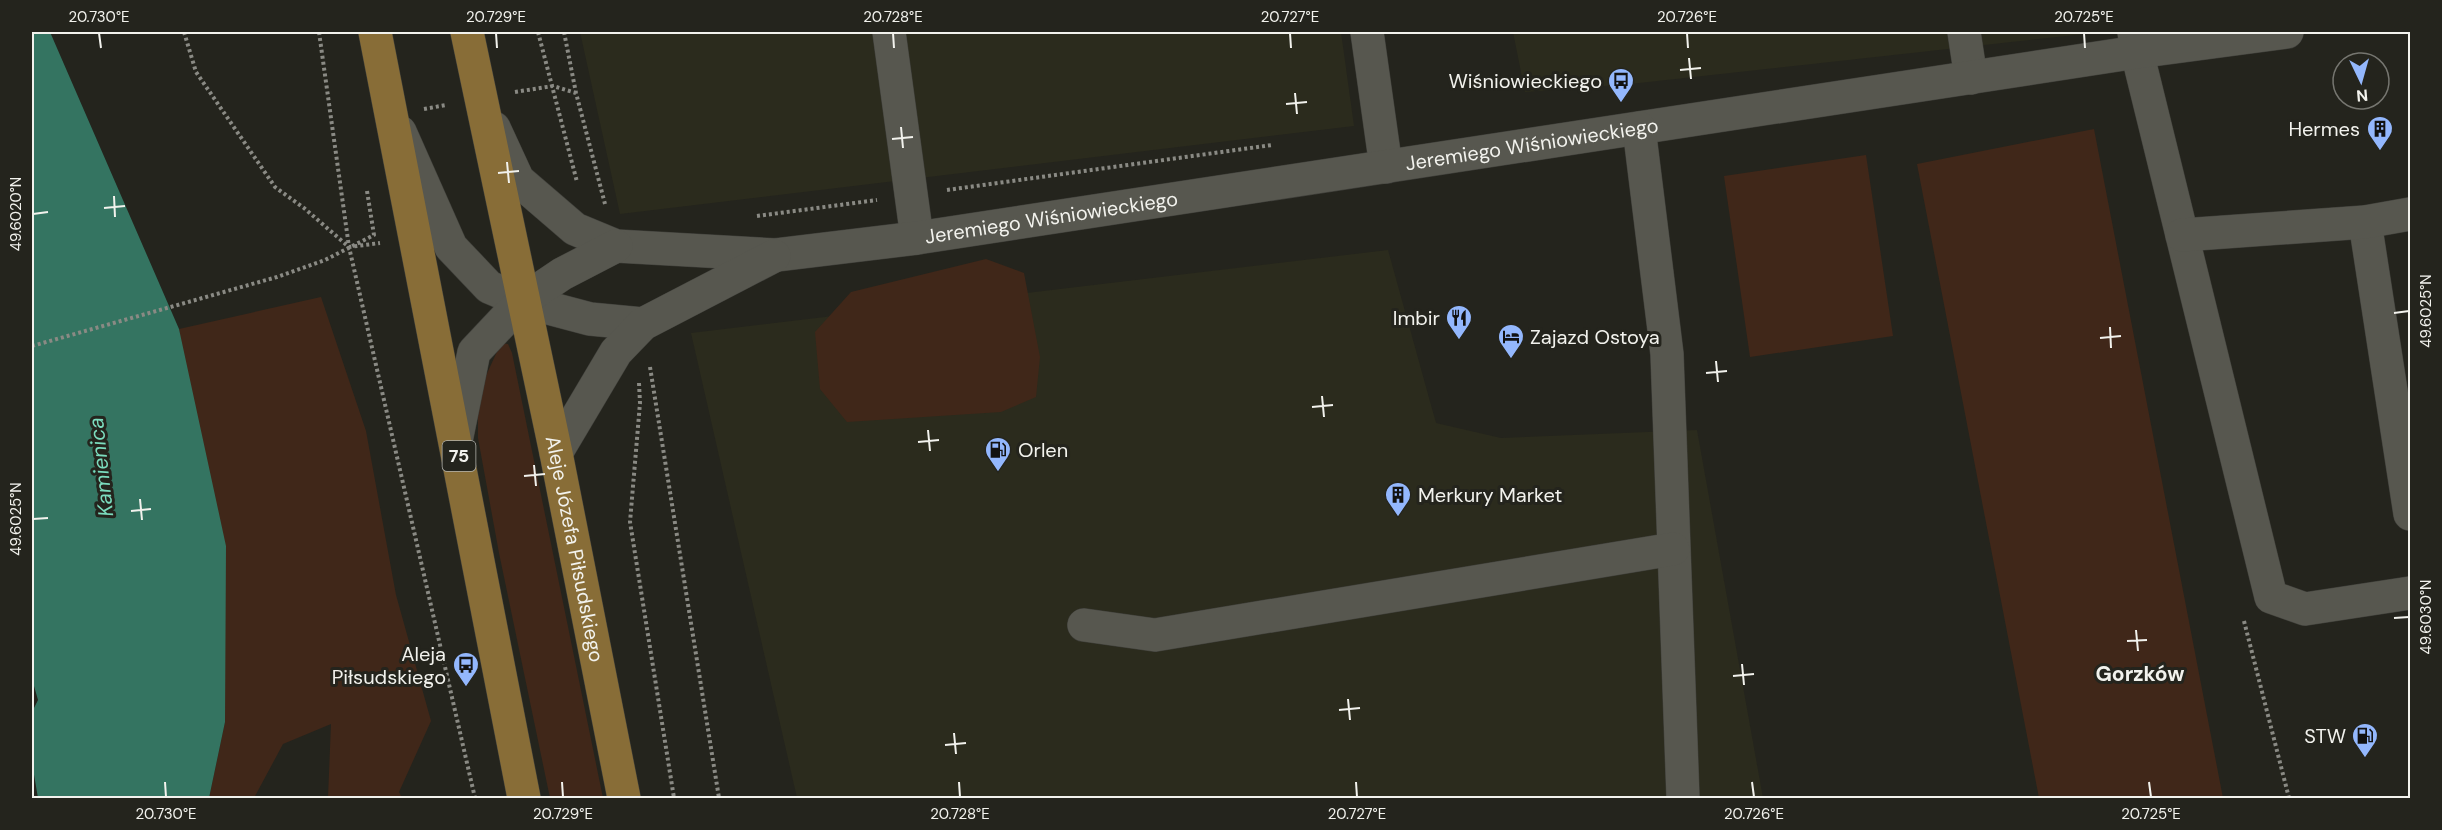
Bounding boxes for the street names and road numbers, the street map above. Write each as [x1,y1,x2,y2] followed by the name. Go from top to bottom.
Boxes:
[1404,112,1660,176] street label: Jeremiego Wiśniowieckiego
[923,185,1180,250] street label: Jeremiego Wiśniowieckiego
[540,433,610,664] street label: Aleje Józefa Piłsudskiego
[442,441,476,471] road number: 75

